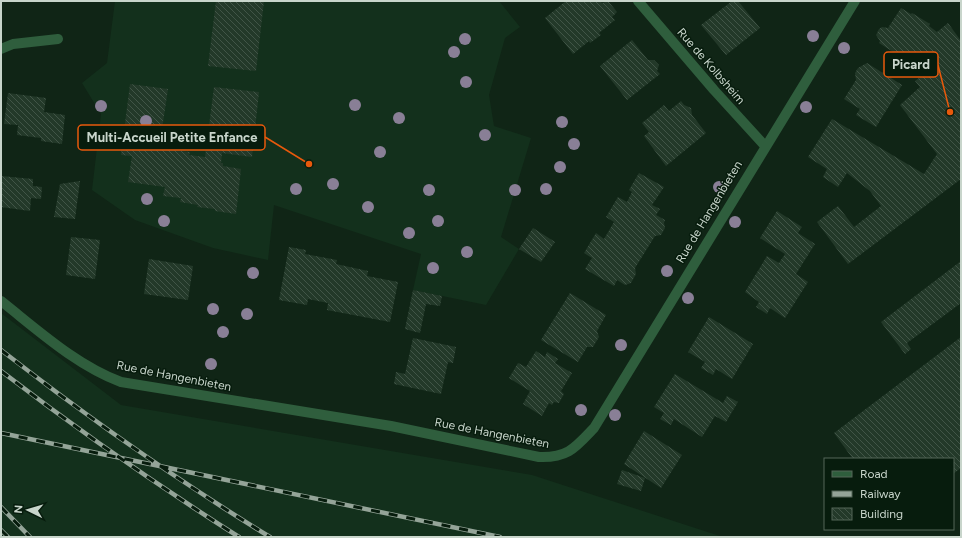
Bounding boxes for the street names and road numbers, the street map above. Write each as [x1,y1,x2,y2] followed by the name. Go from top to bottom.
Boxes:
[674,25,748,107] street label: Rue de Kolbsheim
[673,158,745,266] street label: Rue de Hangenbieten
[115,358,233,394] street label: Rue de Hangenbieten
[433,415,551,451] street label: Rue de Hangenbieten

